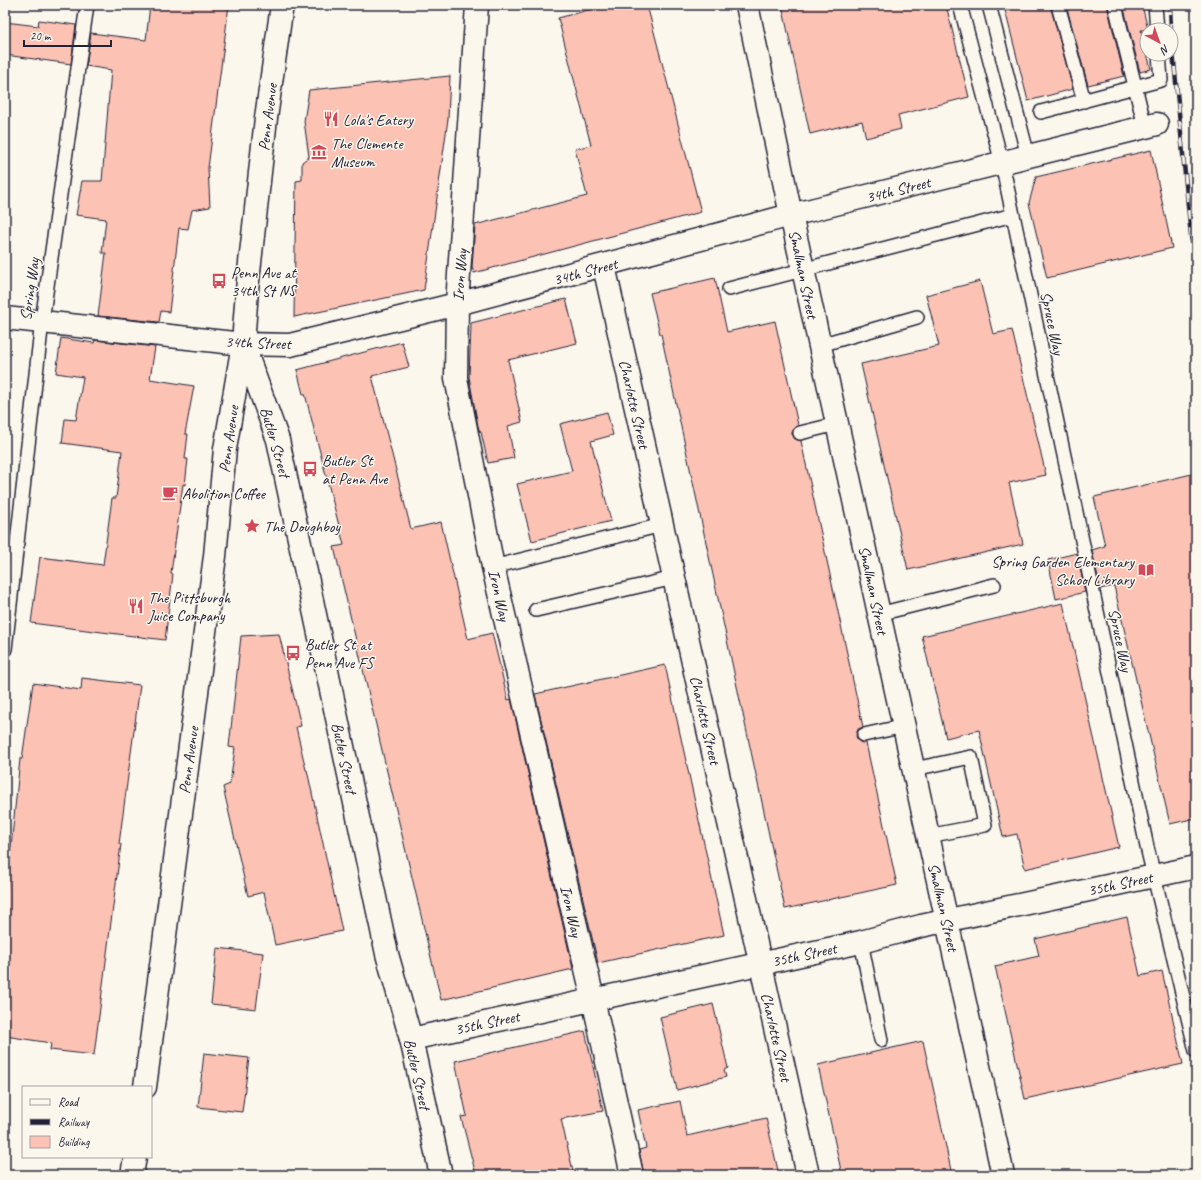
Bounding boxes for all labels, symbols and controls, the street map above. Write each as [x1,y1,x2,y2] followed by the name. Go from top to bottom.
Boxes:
[24,22,111,48] scale bar
[1139,22,1179,62] north arrow
[30,28,52,44] text: 20 m
[1157,42,1173,58] text: N
[254,81,282,152] street label: Penn Avenue
[322,110,340,128] restaurant icon: Lola's Eatery
[343,110,414,130] place label: Lola's Eatery
[331,134,404,172] place label: The Clemente Museum
[310,143,328,161] museum icon: The Clemente Museum
[864,172,934,208] street label: 34th Street
[784,228,823,322] street label: Smallman Street
[448,247,472,302] street label: Iron Way
[551,253,621,290] street label: 34th Street
[16,255,44,322] street label: Spring Way
[231,263,298,301] place label: Penn Ave at 34th St NS
[210,272,228,290] bus stop icon: Penn Ave at 34th St NS
[1036,290,1069,358] street label: Spruce Way
[225,332,293,354] street label: 34th Street
[614,358,654,452] street label: Charlotte Street
[214,403,244,474] street label: Penn Avenue
[256,405,295,482] street label: Butler Street
[322,451,389,489] place label: Butler St at Penn Ave
[301,460,319,478] bus stop icon: Butler St at Penn Ave
[161,484,179,502] cafe icon: Abolition Coffee
[182,484,267,504] place label: Abolition Coffee
[243,517,261,535] place icon: The Doughboy
[264,517,342,537] place label: The Doughboy
[854,544,893,638] street label: Smallman Street
[991,552,1136,590] place label: Spring Garden Elementary School Library
[1137,561,1155,579] library icon: Spring Garden Elementary School Library
[483,568,515,624] street label: Iron Way
[147,588,231,626] place label: The Pittsburgh Juice Company
[127,597,145,615] restaurant icon: The Pittsburgh Juice Company
[1104,607,1137,675] street label: Spruce Way
[305,635,375,673] place label: Butler St at Penn Ave FS
[284,644,302,662] bus stop icon: Butler St at Penn Ave FS
[685,674,725,768] street label: Charlotte Street
[327,721,362,798] street label: Butler Street
[174,724,204,795] street label: Penn Avenue
[923,861,963,955] street label: Smallman Street
[1086,867,1156,901] street label: 35th Street
[555,884,587,940] street label: Iron Way
[770,938,840,972] street label: 35th Street
[756,991,796,1085] street label: Charlotte Street
[453,1006,523,1040] street label: 35th Street
[399,1037,435,1114] street label: Butler Street
[22,1086,152,1158] legend
[58,1094,80,1110] text: Road
[58,1114,90,1130] text: Railway
[58,1134,90,1150] text: Building

